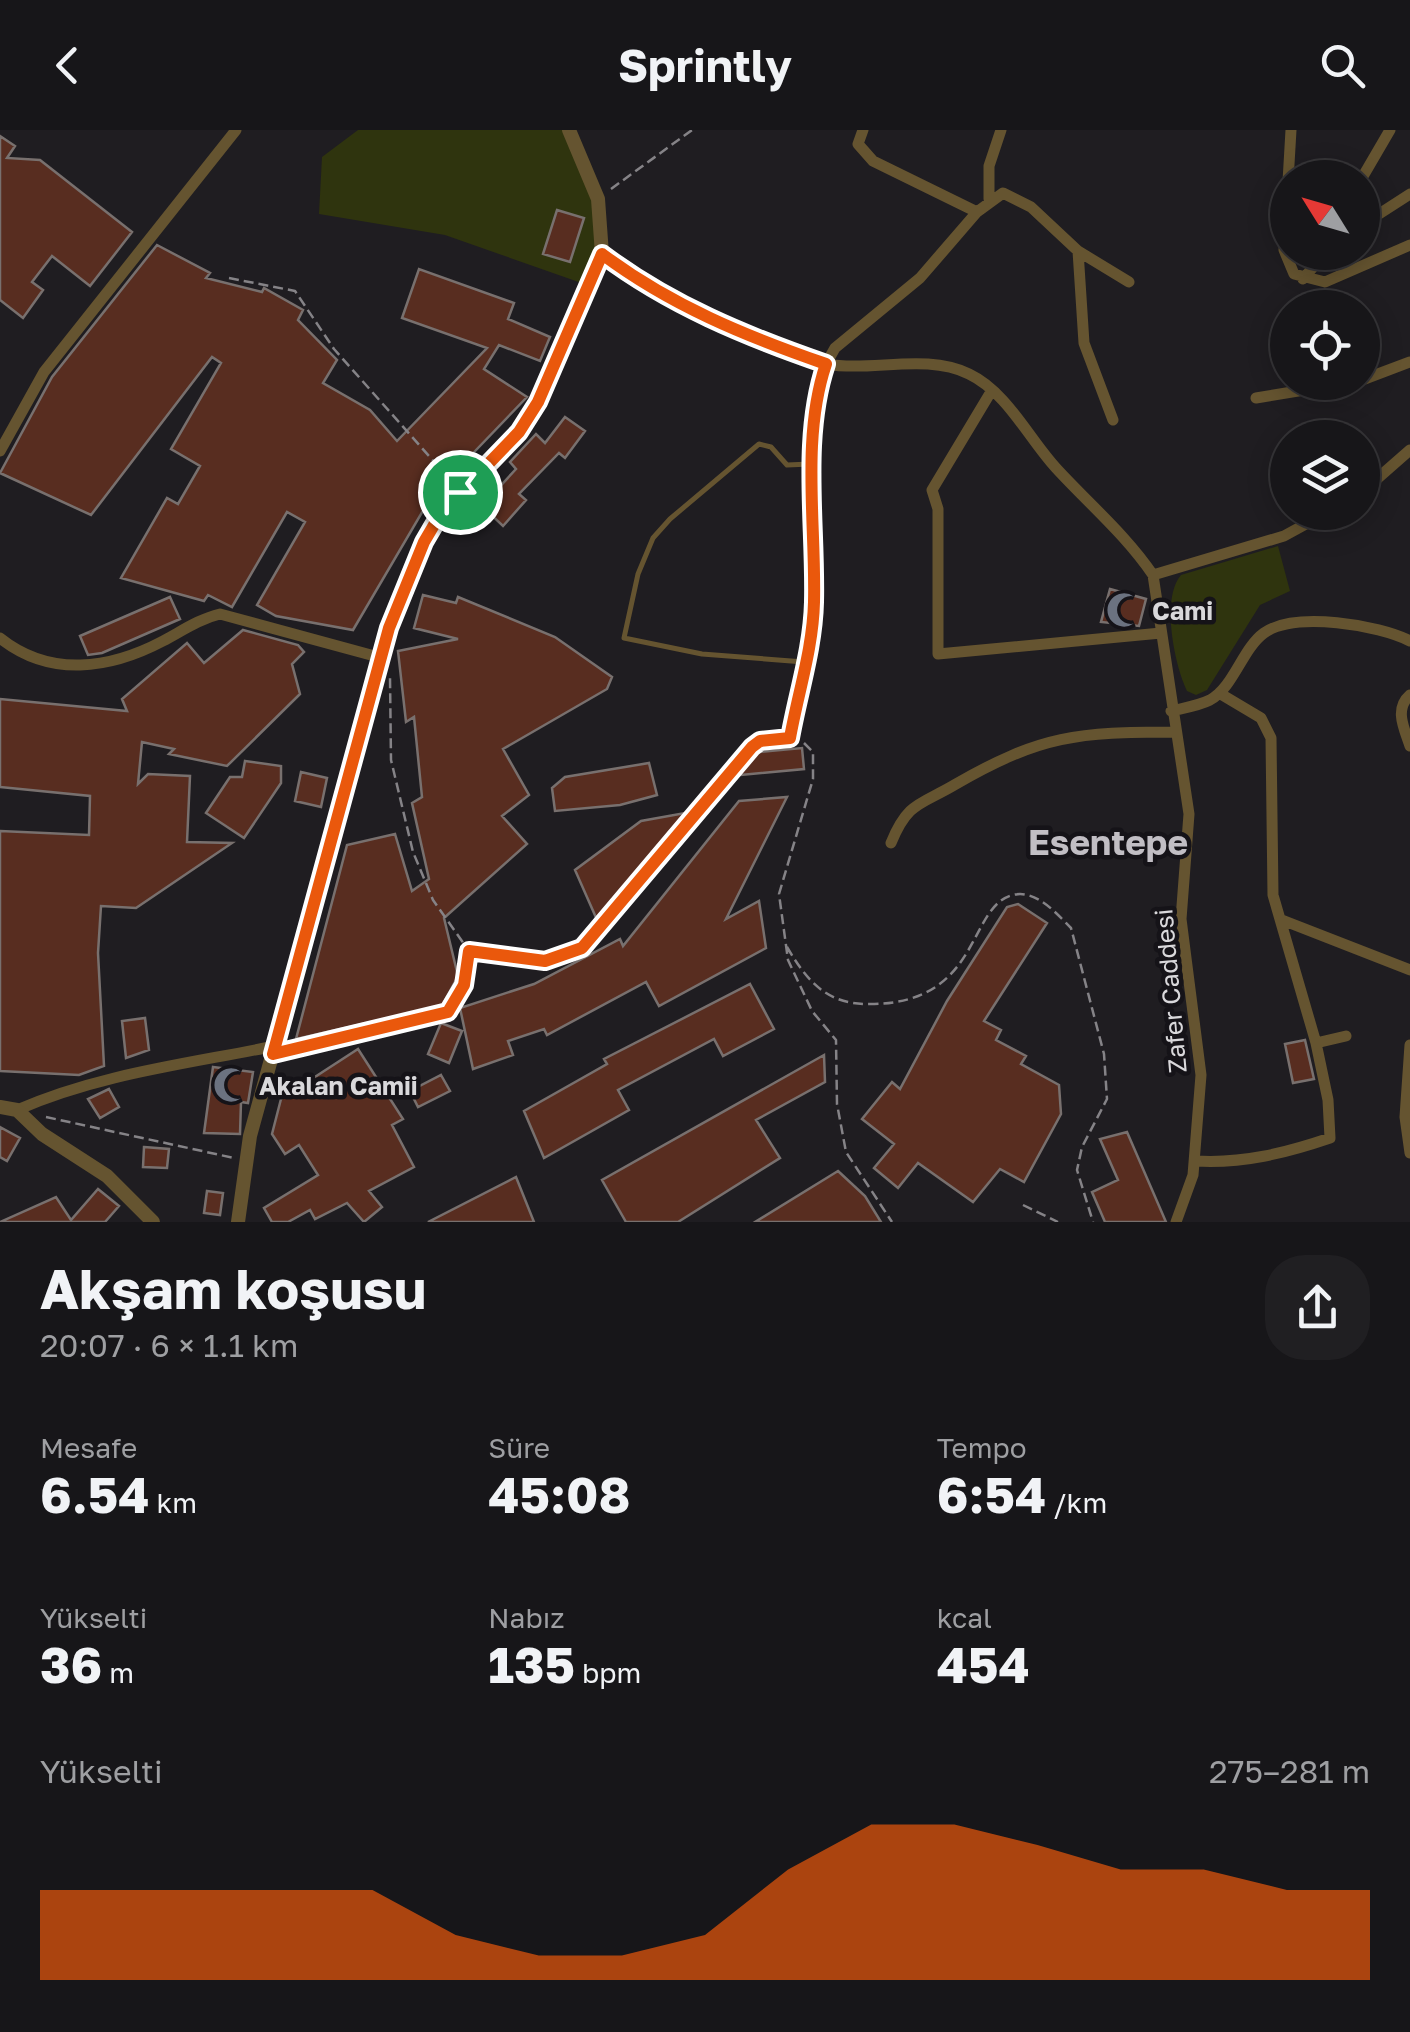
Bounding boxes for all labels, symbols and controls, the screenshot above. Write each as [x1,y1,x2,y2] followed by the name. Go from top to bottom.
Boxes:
[40,38,95,93] icon: back
[618,38,792,92] text: Sprintly
[1315,38,1370,93] icon: search
[1270,160,1380,270] north arrow
[1270,160,1380,530] map controls
[1270,290,1380,400] button: locate
[1270,420,1380,530] button: layers
[418,450,503,535] pin
[433,465,488,520] icon: arrive
[1105,591,1143,629] mosque icon: Cami
[1152,595,1213,626] place label: Cami
[1028,821,1188,863] district label: Esentepe
[1147,908,1193,1074] street label: Zafer Caddesi
[212,1066,250,1104] mosque icon: Akalan Camii
[259,1070,418,1101] place label: Akalan Camii
[40,1255,426,1321] text: Akşam koşusu
[1265,1255,1370,1360] button: share
[40,1326,298,1364] text: 20:07 · 6 × 1.1 km
[40,1431,137,1464] text: Mesafe
[488,1431,550,1464] text: Süre
[937,1431,1027,1464] text: Tempo
[40,1464,150,1524] text: 6.54
[488,1464,631,1524] text: 45:08
[937,1464,1046,1524] text: 6:54
[150,1486,197,1519] text: km
[1046,1486,1107,1519] text: /km
[40,1601,147,1634] text: Yükselti
[488,1601,564,1634] text: Nabız
[937,1601,992,1634] text: kcal
[40,1634,102,1694] text: 36
[488,1634,575,1694] text: 135
[937,1634,1030,1694] text: 454
[102,1656,134,1689] text: m
[575,1656,641,1689] text: bpm
[40,1752,163,1790] text: Yükselti
[1209,1752,1370,1790] text: 275–281 m

